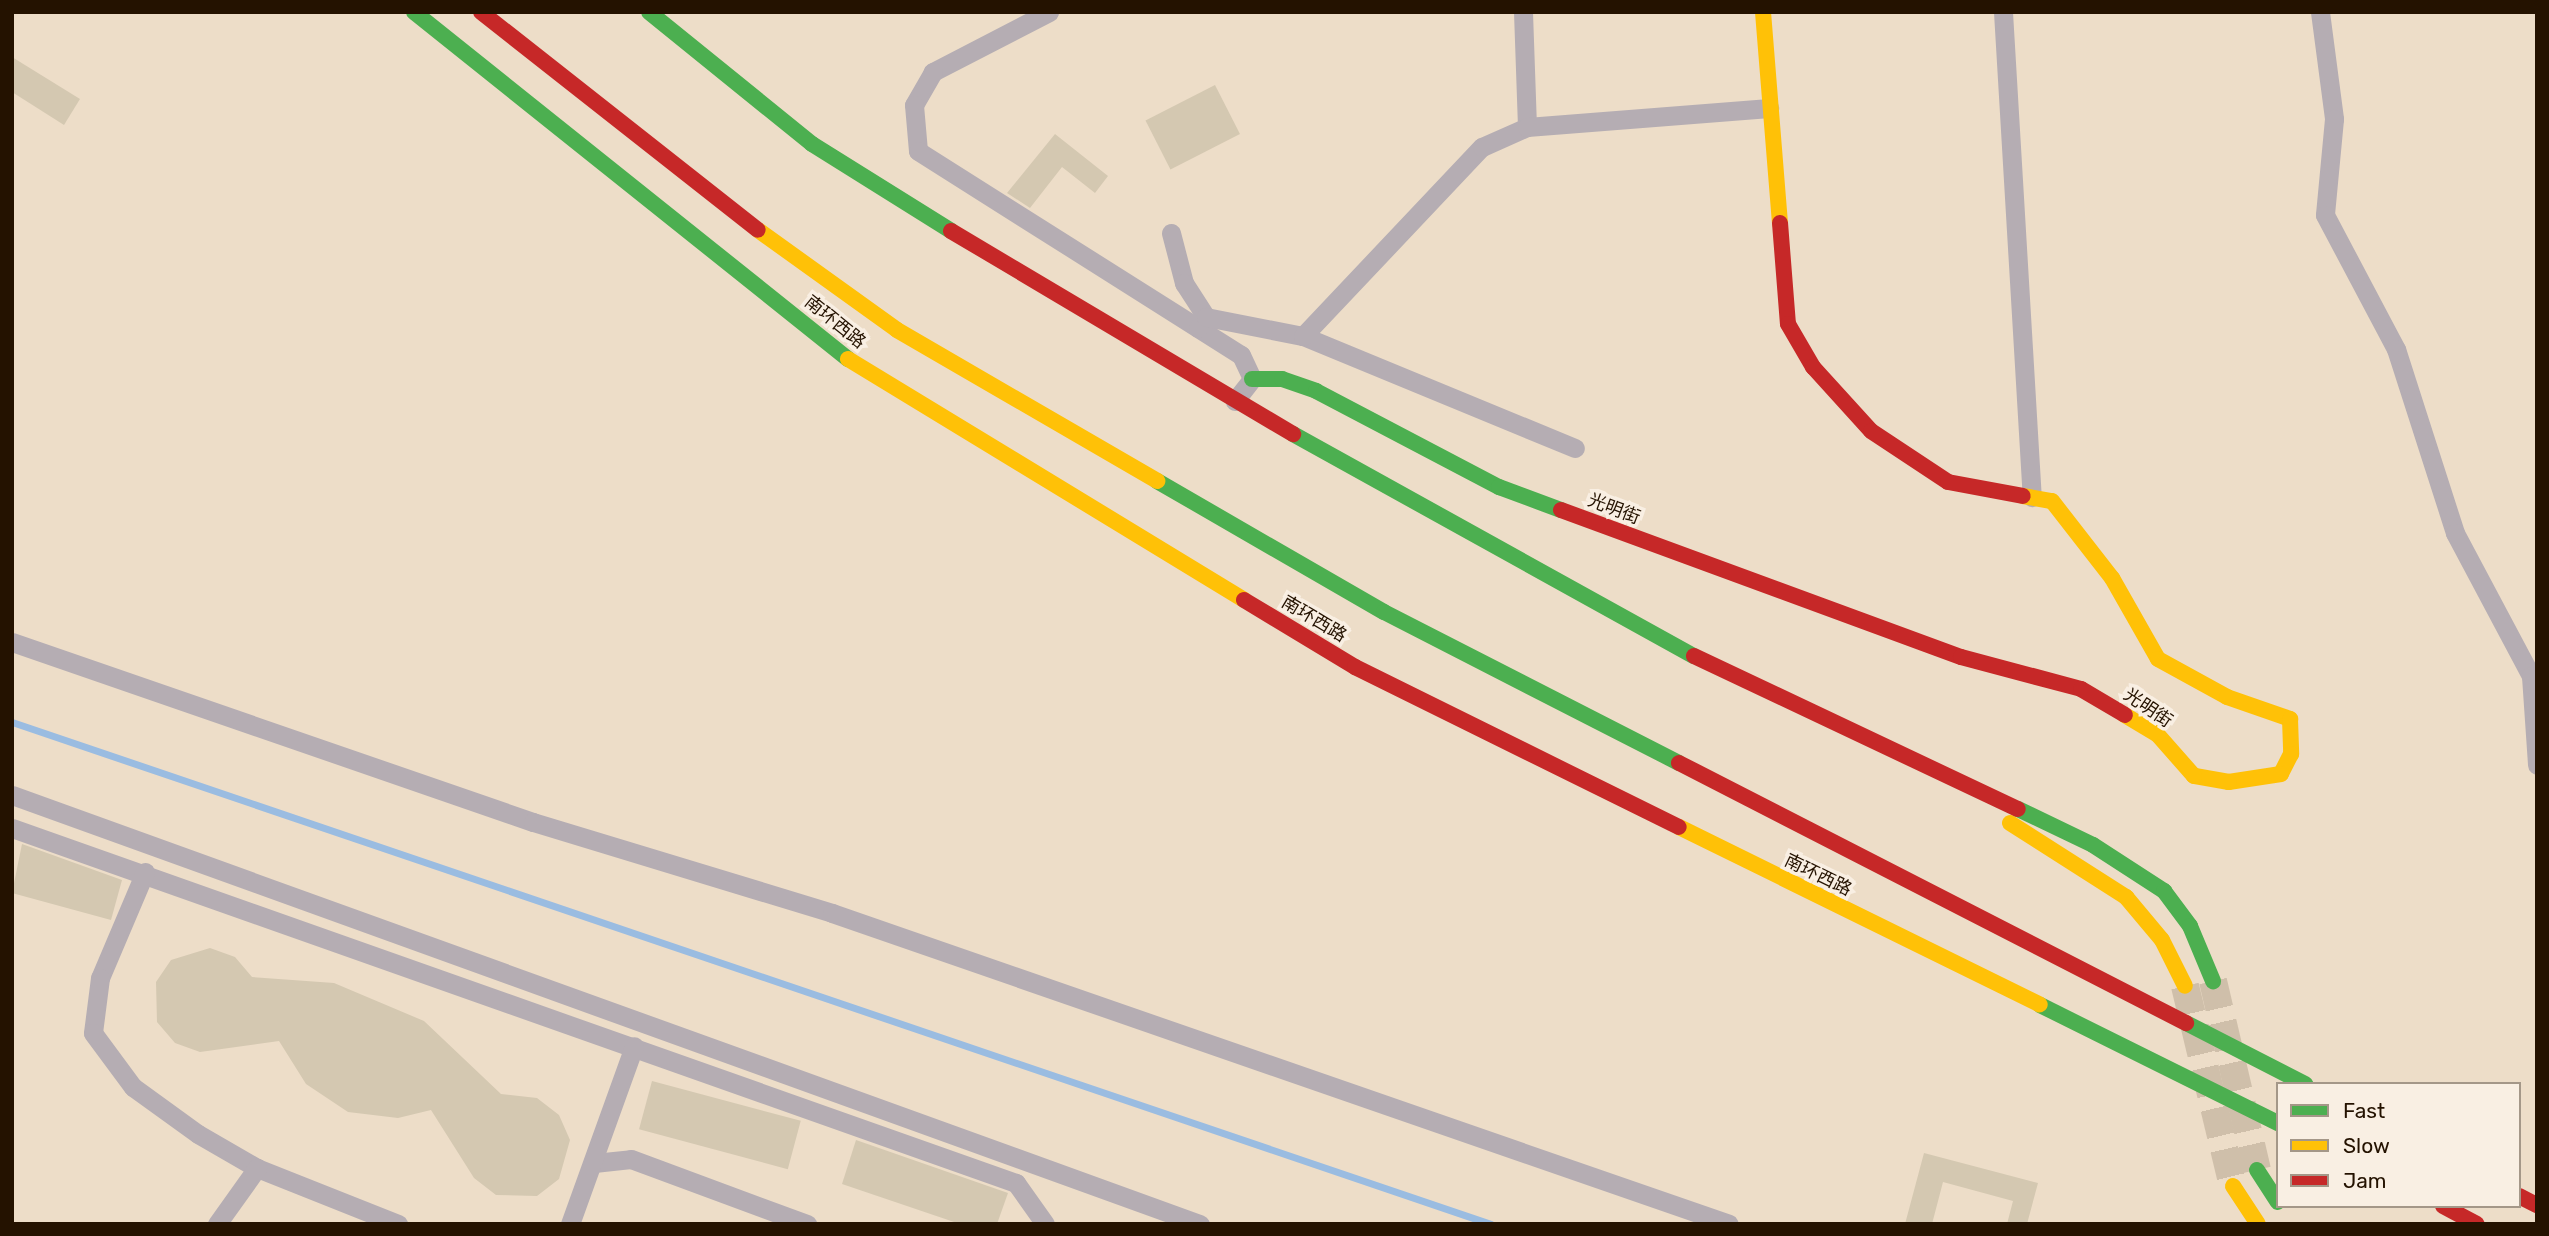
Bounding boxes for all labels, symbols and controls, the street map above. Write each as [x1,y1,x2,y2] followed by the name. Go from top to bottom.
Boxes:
[800,291,870,353] street label: 南环西路
[1585,489,1643,529] street label: 光明街
[1278,591,1350,647] street label: 南环西路
[2120,684,2176,732] street label: 光明街
[1781,850,1855,900] street label: 南环西路
[2276,1082,2521,1208] legend
[2343,1098,2385,1123] text: Fast
[2343,1133,2390,1158] text: Slow
[2343,1168,2387,1193] text: Jam

